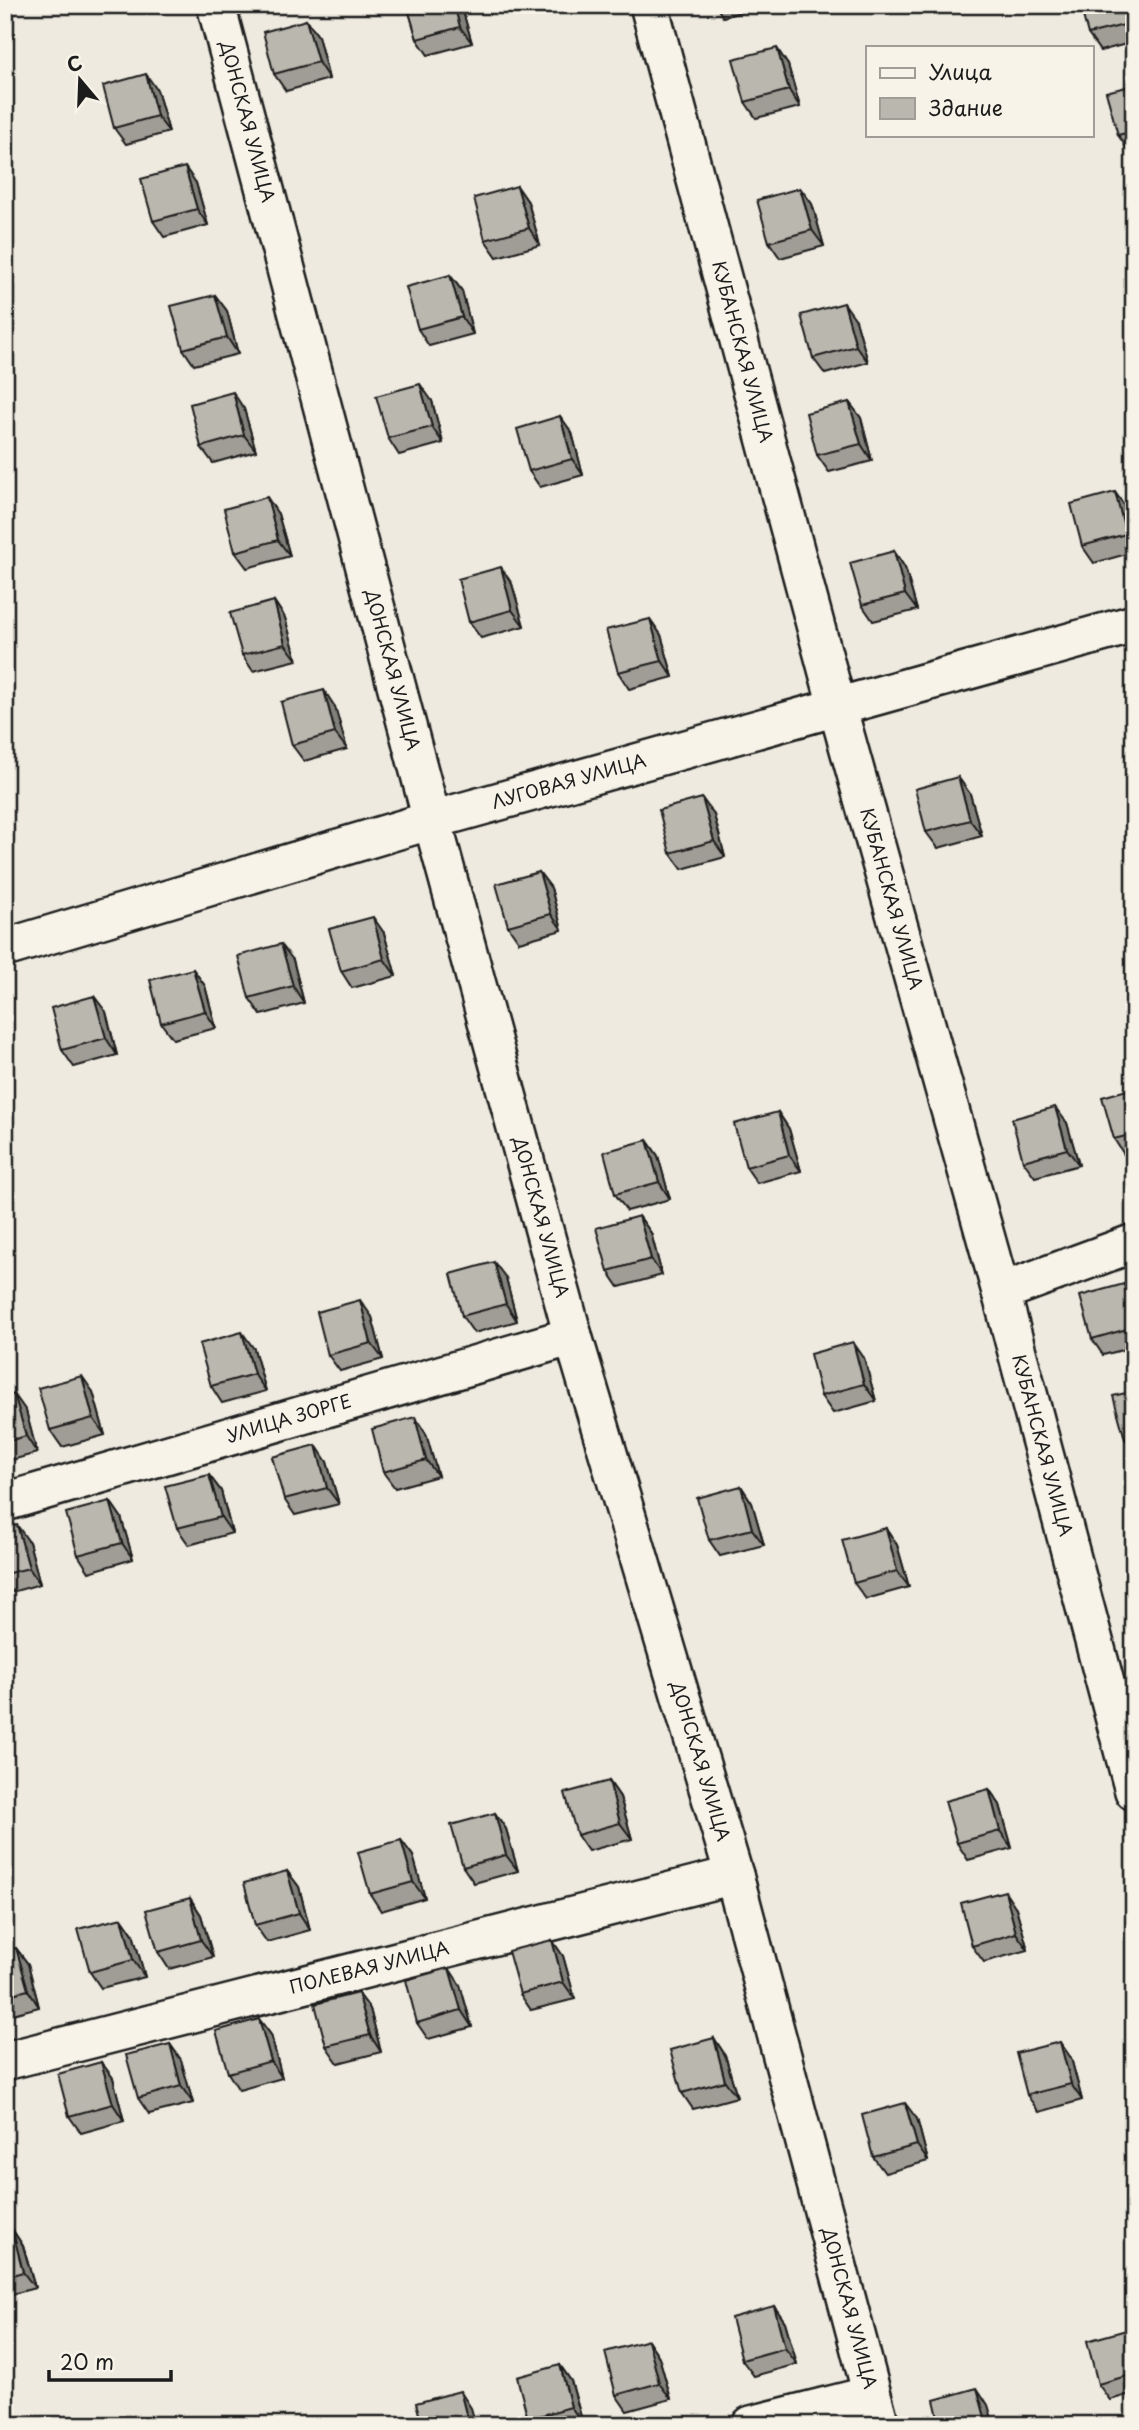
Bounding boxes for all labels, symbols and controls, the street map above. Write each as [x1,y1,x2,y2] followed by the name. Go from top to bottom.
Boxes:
[214,37,283,205] street label: ДОНСКАЯ УЛИЦА
[46,46,116,116] north arrow
[866,46,1094,136] legend
[63,47,85,79] text: С
[929,55,992,87] text: Улица
[929,91,1003,123] text: Здание
[706,257,781,446] street label: КУБАНСКАЯ УЛИЦА
[359,585,428,753] street label: ДОНСКАЯ УЛИЦА
[488,746,649,815] street label: ЛУГОВАЯ УЛИЦА
[854,804,931,993] street label: КУБАНСКАЯ УЛИЦА
[507,1132,577,1301] street label: ДОНСКАЯ УЛИЦА
[1006,1351,1081,1539] street label: КУБАНСКАЯ УЛИЦА
[223,1386,354,1449] street label: УЛИЦА ЗОРГЕ
[665,1677,738,1844] street label: ДОНСКАЯ УЛИЦА
[286,1933,452,2000] street label: ПОЛЕВАЯ УЛИЦА
[816,2223,885,2392] street label: ДОНСКАЯ УЛИЦА
[49,2339,172,2383] scale bar
[60,2345,114,2377] text: 20 m

